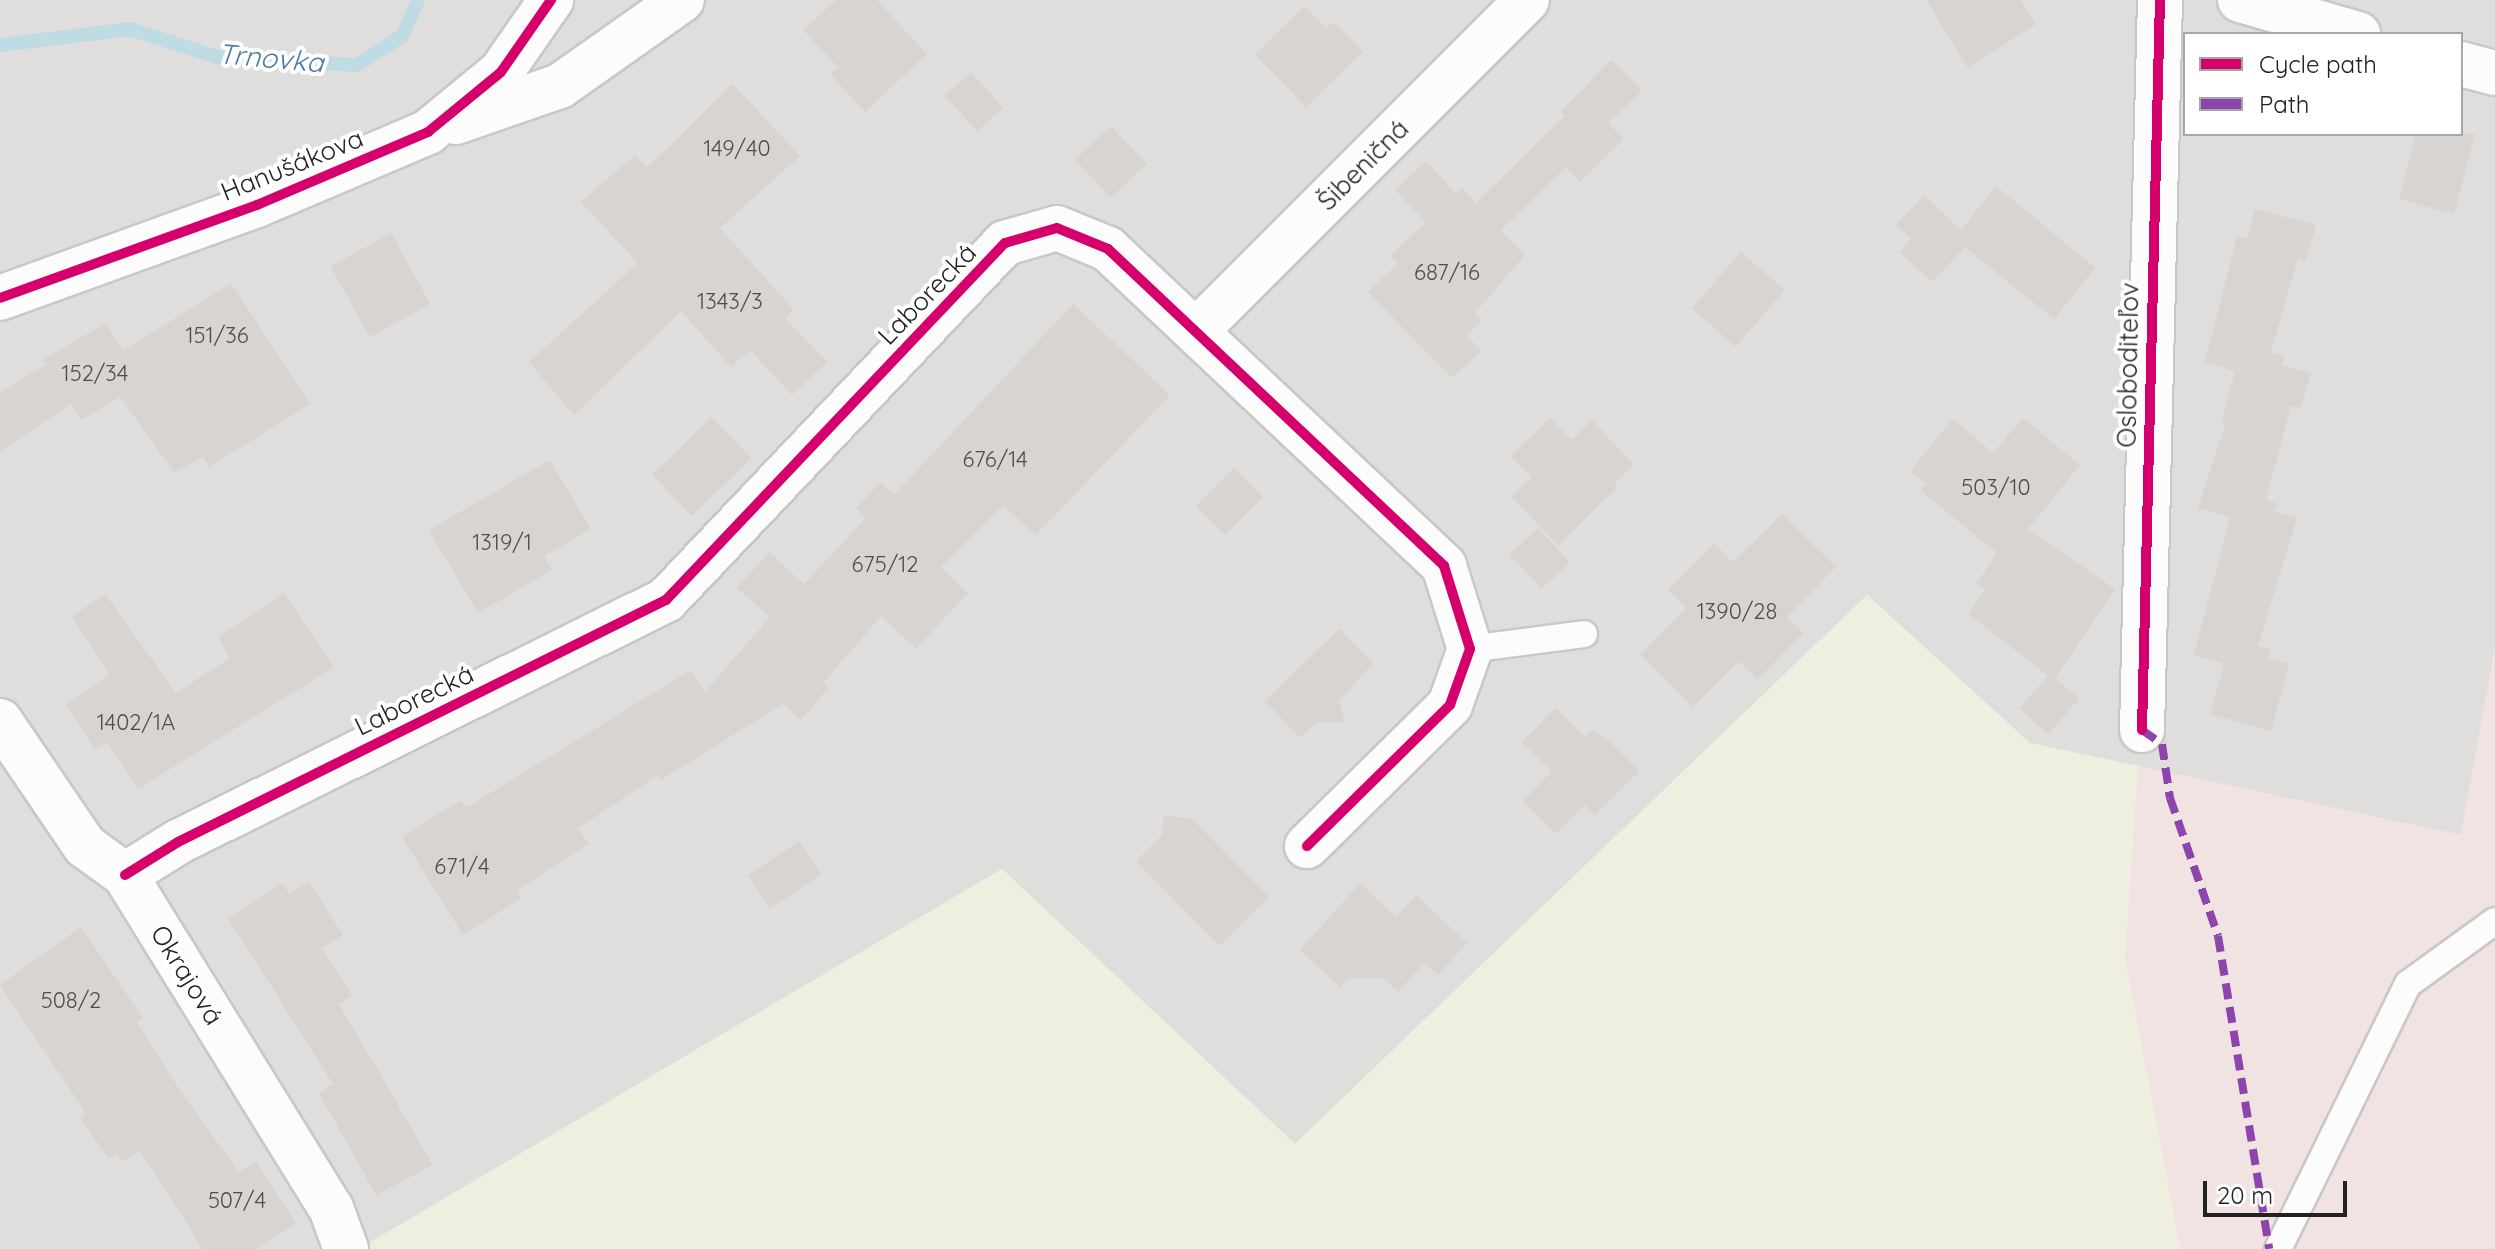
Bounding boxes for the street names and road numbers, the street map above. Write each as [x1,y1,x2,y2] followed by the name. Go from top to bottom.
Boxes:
[1311,113,1415,217] street label: Šibeničná
[216,122,368,208] street label: Hanušákova
[871,237,983,351] street label: Laborecká
[2111,282,2145,448] street label: Osloboditeľov
[350,658,478,742] street label: Laborecká
[144,920,230,1030] street label: Okrajová

